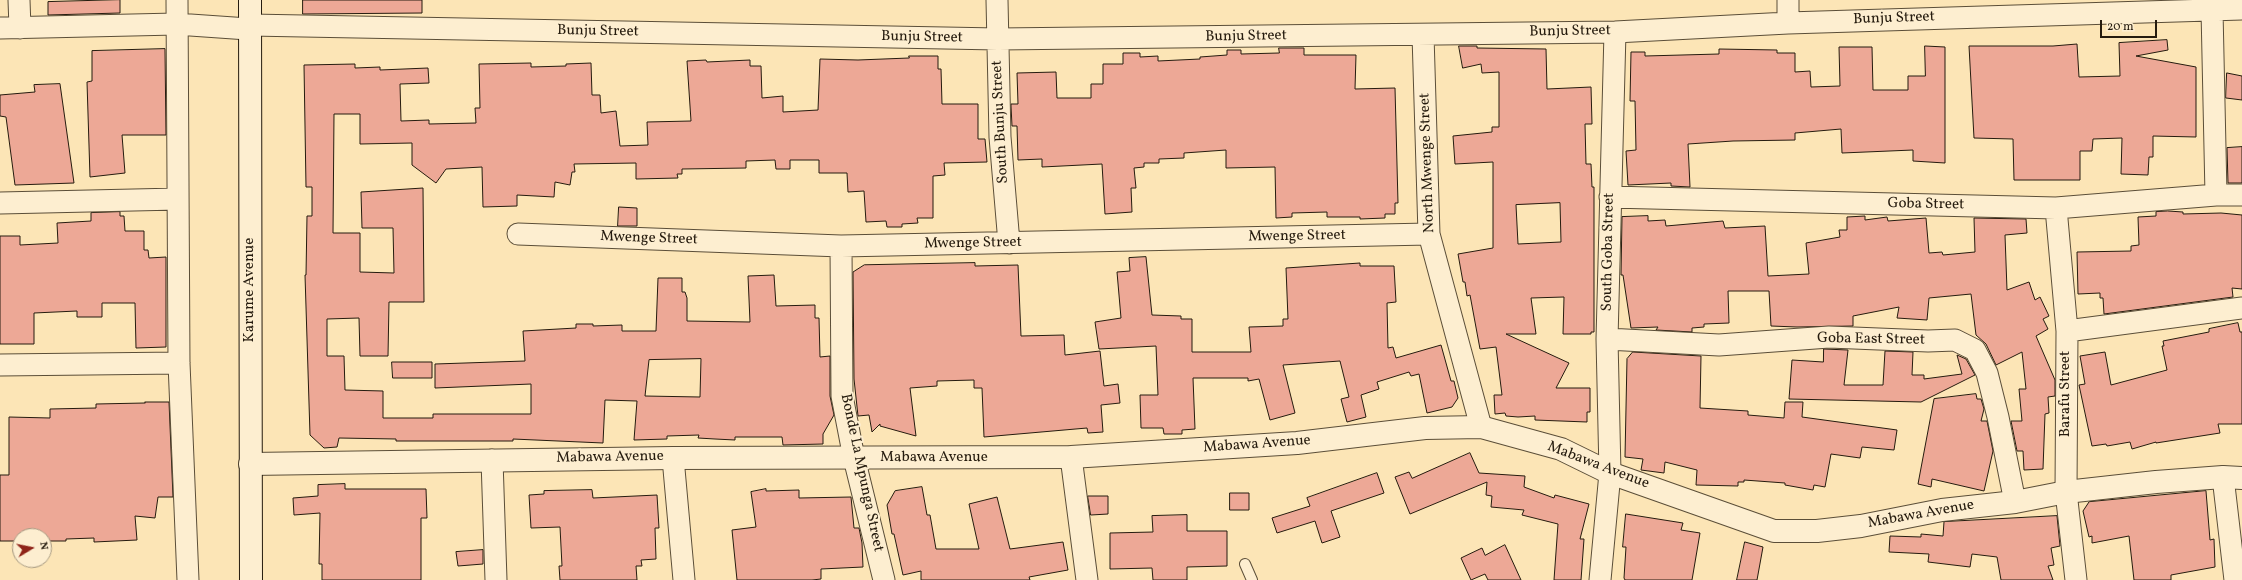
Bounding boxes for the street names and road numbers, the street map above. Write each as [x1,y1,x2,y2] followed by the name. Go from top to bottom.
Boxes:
[1853,9,1935,29] street label: Bunju Street
[557,22,639,42] street label: Bunju Street
[1529,22,1611,42] street label: Bunju Street
[1205,27,1287,47] street label: Bunju Street
[881,28,963,48] street label: Bunju Street
[989,60,1013,184] street label: South Bunju Street
[1417,93,1439,233] street label: North Mwenge Street
[1599,192,1619,312] street label: South Goba Street
[1887,195,1965,215] street label: Goba Street
[1248,227,1346,247] street label: Mwenge Street
[600,228,698,250] street label: Mwenge Street
[924,234,1022,254] street label: Mwenge Street
[241,238,259,342] street label: Karume Avenue
[1817,330,1925,350] street label: Goba East Street
[2057,351,2075,437] street label: Barafu Street
[835,392,887,554] street label: Bonde La Mpunga Street
[1203,432,1311,458] street label: Mabawa Avenue
[1544,438,1652,494] street label: Mabawa Avenue
[556,448,664,468] street label: Mabawa Avenue
[880,449,988,467] street label: Mabawa Avenue
[1866,497,1976,533] street label: Mabawa Avenue

